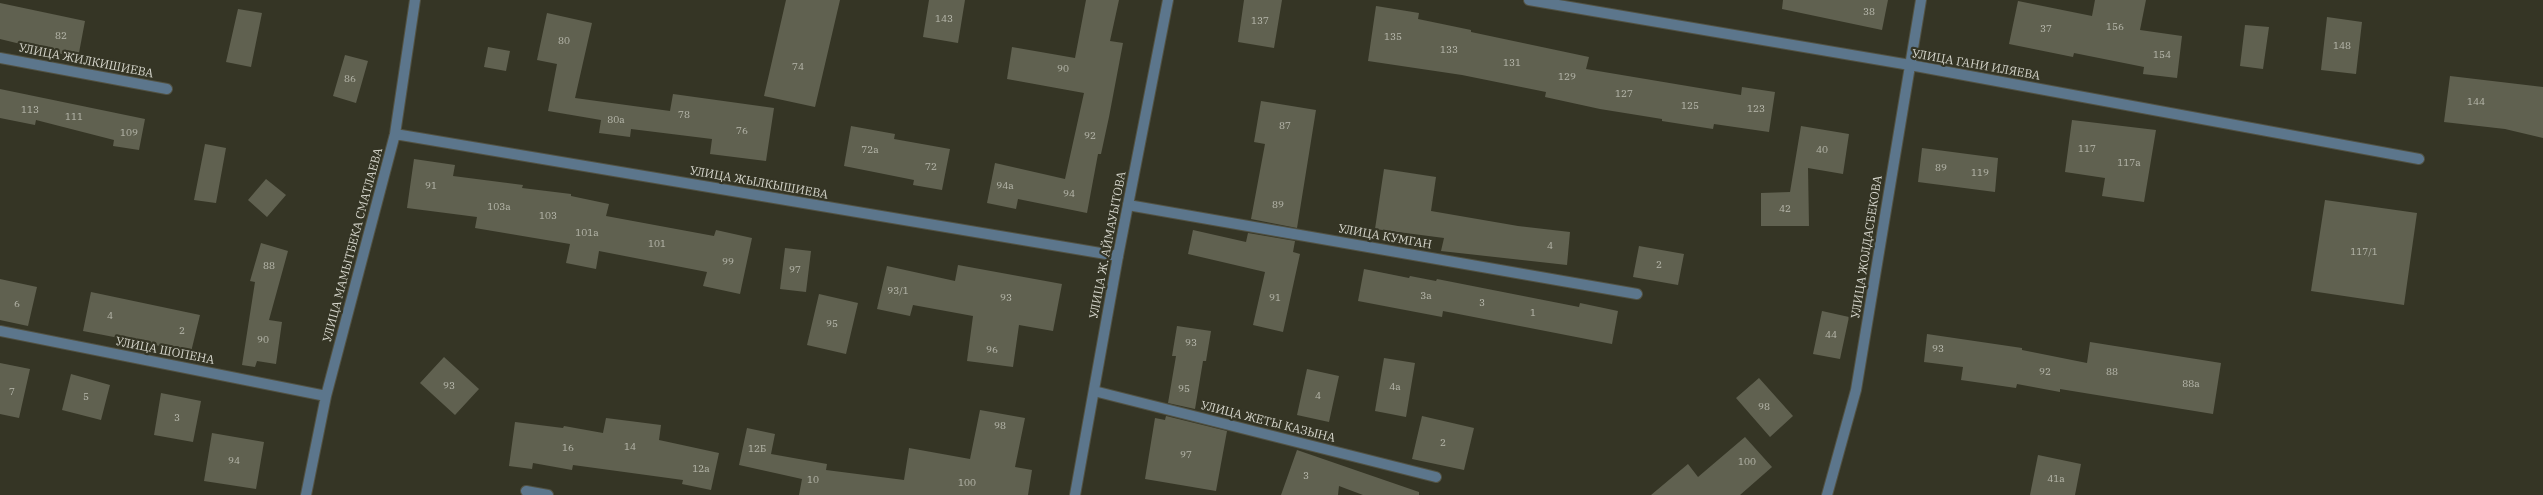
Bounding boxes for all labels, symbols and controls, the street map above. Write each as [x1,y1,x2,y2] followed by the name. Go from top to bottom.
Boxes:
[1863,6,1875,18] house number: 38
[935,13,953,25] house number: 143
[1251,15,1269,27] house number: 137
[2106,21,2124,33] house number: 156
[2040,23,2052,35] house number: 37
[55,30,67,42] house number: 82
[1384,31,1402,43] house number: 135
[558,35,570,47] house number: 80
[2333,40,2351,52] house number: 148
[17,41,155,81] street label: УЛИЦА ЖИЛКИШИЕВА
[1440,44,1458,56] house number: 133
[1911,47,2041,83] street label: УЛИЦА ГАНИ ИЛЯЕВА
[2153,49,2171,61] house number: 154
[1503,57,1521,69] house number: 131
[792,61,804,73] house number: 74
[1057,63,1069,75] house number: 90
[1558,71,1576,83] house number: 129
[344,73,356,85] house number: 86
[1615,88,1633,100] house number: 127
[2467,96,2485,108] house number: 144
[1681,100,1699,112] house number: 125
[1747,103,1765,115] house number: 123
[21,104,39,116] house number: 113
[678,109,690,121] house number: 78
[65,111,83,123] house number: 111
[607,114,625,126] house number: 80а
[1279,120,1291,132] house number: 87
[736,125,748,137] house number: 76
[120,127,138,139] house number: 109
[1084,130,1096,142] house number: 92
[2078,143,2096,155] house number: 117
[861,144,879,156] house number: 72а
[1816,144,1828,156] house number: 40
[320,146,386,344] street label: УЛИЦА МАМЫТБЕКА СМАТЛАЕВА
[2117,157,2141,169] house number: 117а
[925,161,937,173] house number: 72
[1935,162,1947,174] house number: 89
[689,164,829,202] street label: УЛИЦА ЖЫЛКЫШИЕВА
[1971,167,1989,179] house number: 119
[1087,170,1129,320] street label: УЛИЦА Ж. АЙМАУЫТОВА
[1849,174,1885,320] street label: УЛИЦА ЖОЛДАСБЕКОВА
[425,180,437,192] house number: 91
[996,180,1014,192] house number: 94а
[1063,188,1075,200] house number: 94
[1272,199,1284,211] house number: 89
[487,201,511,213] house number: 103а
[1779,203,1791,215] house number: 42
[539,210,557,222] house number: 103
[1337,222,1433,252] street label: УЛИЦА КУМГАН
[575,227,599,239] house number: 101а
[648,238,666,250] house number: 101
[1547,240,1553,252] house number: 4
[2350,246,2378,258] house number: 117/1
[722,256,734,268] house number: 99
[1656,259,1662,271] house number: 2
[263,260,275,272] house number: 88
[789,264,801,276] house number: 97
[887,285,909,297] house number: 93/1
[1420,290,1432,302] house number: 3а
[1000,292,1012,304] house number: 93
[1269,292,1281,304] house number: 91
[1479,297,1485,309] house number: 3
[14,298,20,310] house number: 6
[1530,307,1536,319] house number: 1
[107,310,113,322] house number: 4
[826,318,838,330] house number: 95
[179,325,185,337] house number: 2
[1825,329,1837,341] house number: 44
[114,334,216,368] street label: УЛИЦА ШОПЕНА
[257,334,269,346] house number: 90
[1185,337,1197,349] house number: 93
[1932,343,1944,355] house number: 93
[986,344,998,356] house number: 96
[2039,366,2051,378] house number: 92
[2106,366,2118,378] house number: 88
[2182,378,2200,390] house number: 88а
[443,380,455,392] house number: 93
[1389,381,1401,393] house number: 4а
[1178,383,1190,395] house number: 95
[9,386,15,398] house number: 7
[1315,390,1321,402] house number: 4
[83,391,89,403] house number: 5
[1199,398,1337,446] street label: УЛИЦА ЖЕТЫ КАЗЫНА
[1758,401,1770,413] house number: 98
[174,412,180,424] house number: 3
[994,420,1006,432] house number: 98
[1440,437,1446,449] house number: 2
[624,441,636,453] house number: 14
[562,442,574,454] house number: 16
[748,443,766,455] house number: 12Б
[1180,449,1192,461] house number: 97
[228,455,240,467] house number: 94
[1738,456,1756,468] house number: 100
[692,463,710,475] house number: 12а
[1303,470,1309,482] house number: 3
[2047,473,2065,485] house number: 41а
[807,474,819,486] house number: 10
[958,477,976,489] house number: 100

